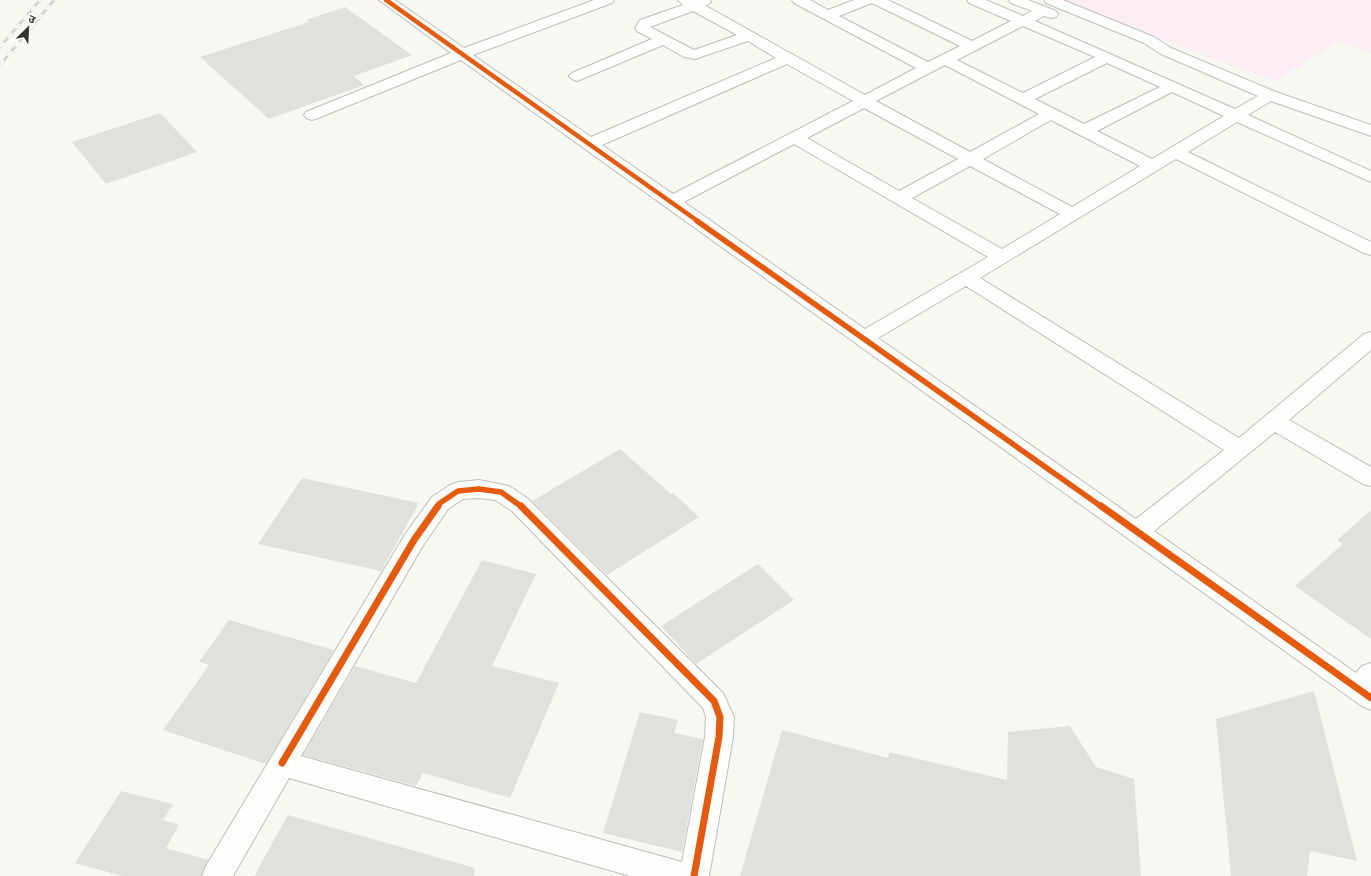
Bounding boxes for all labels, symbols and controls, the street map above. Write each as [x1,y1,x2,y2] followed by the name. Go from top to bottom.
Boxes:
[8,8,48,48] north arrow
[26,10,39,27] text: उ

